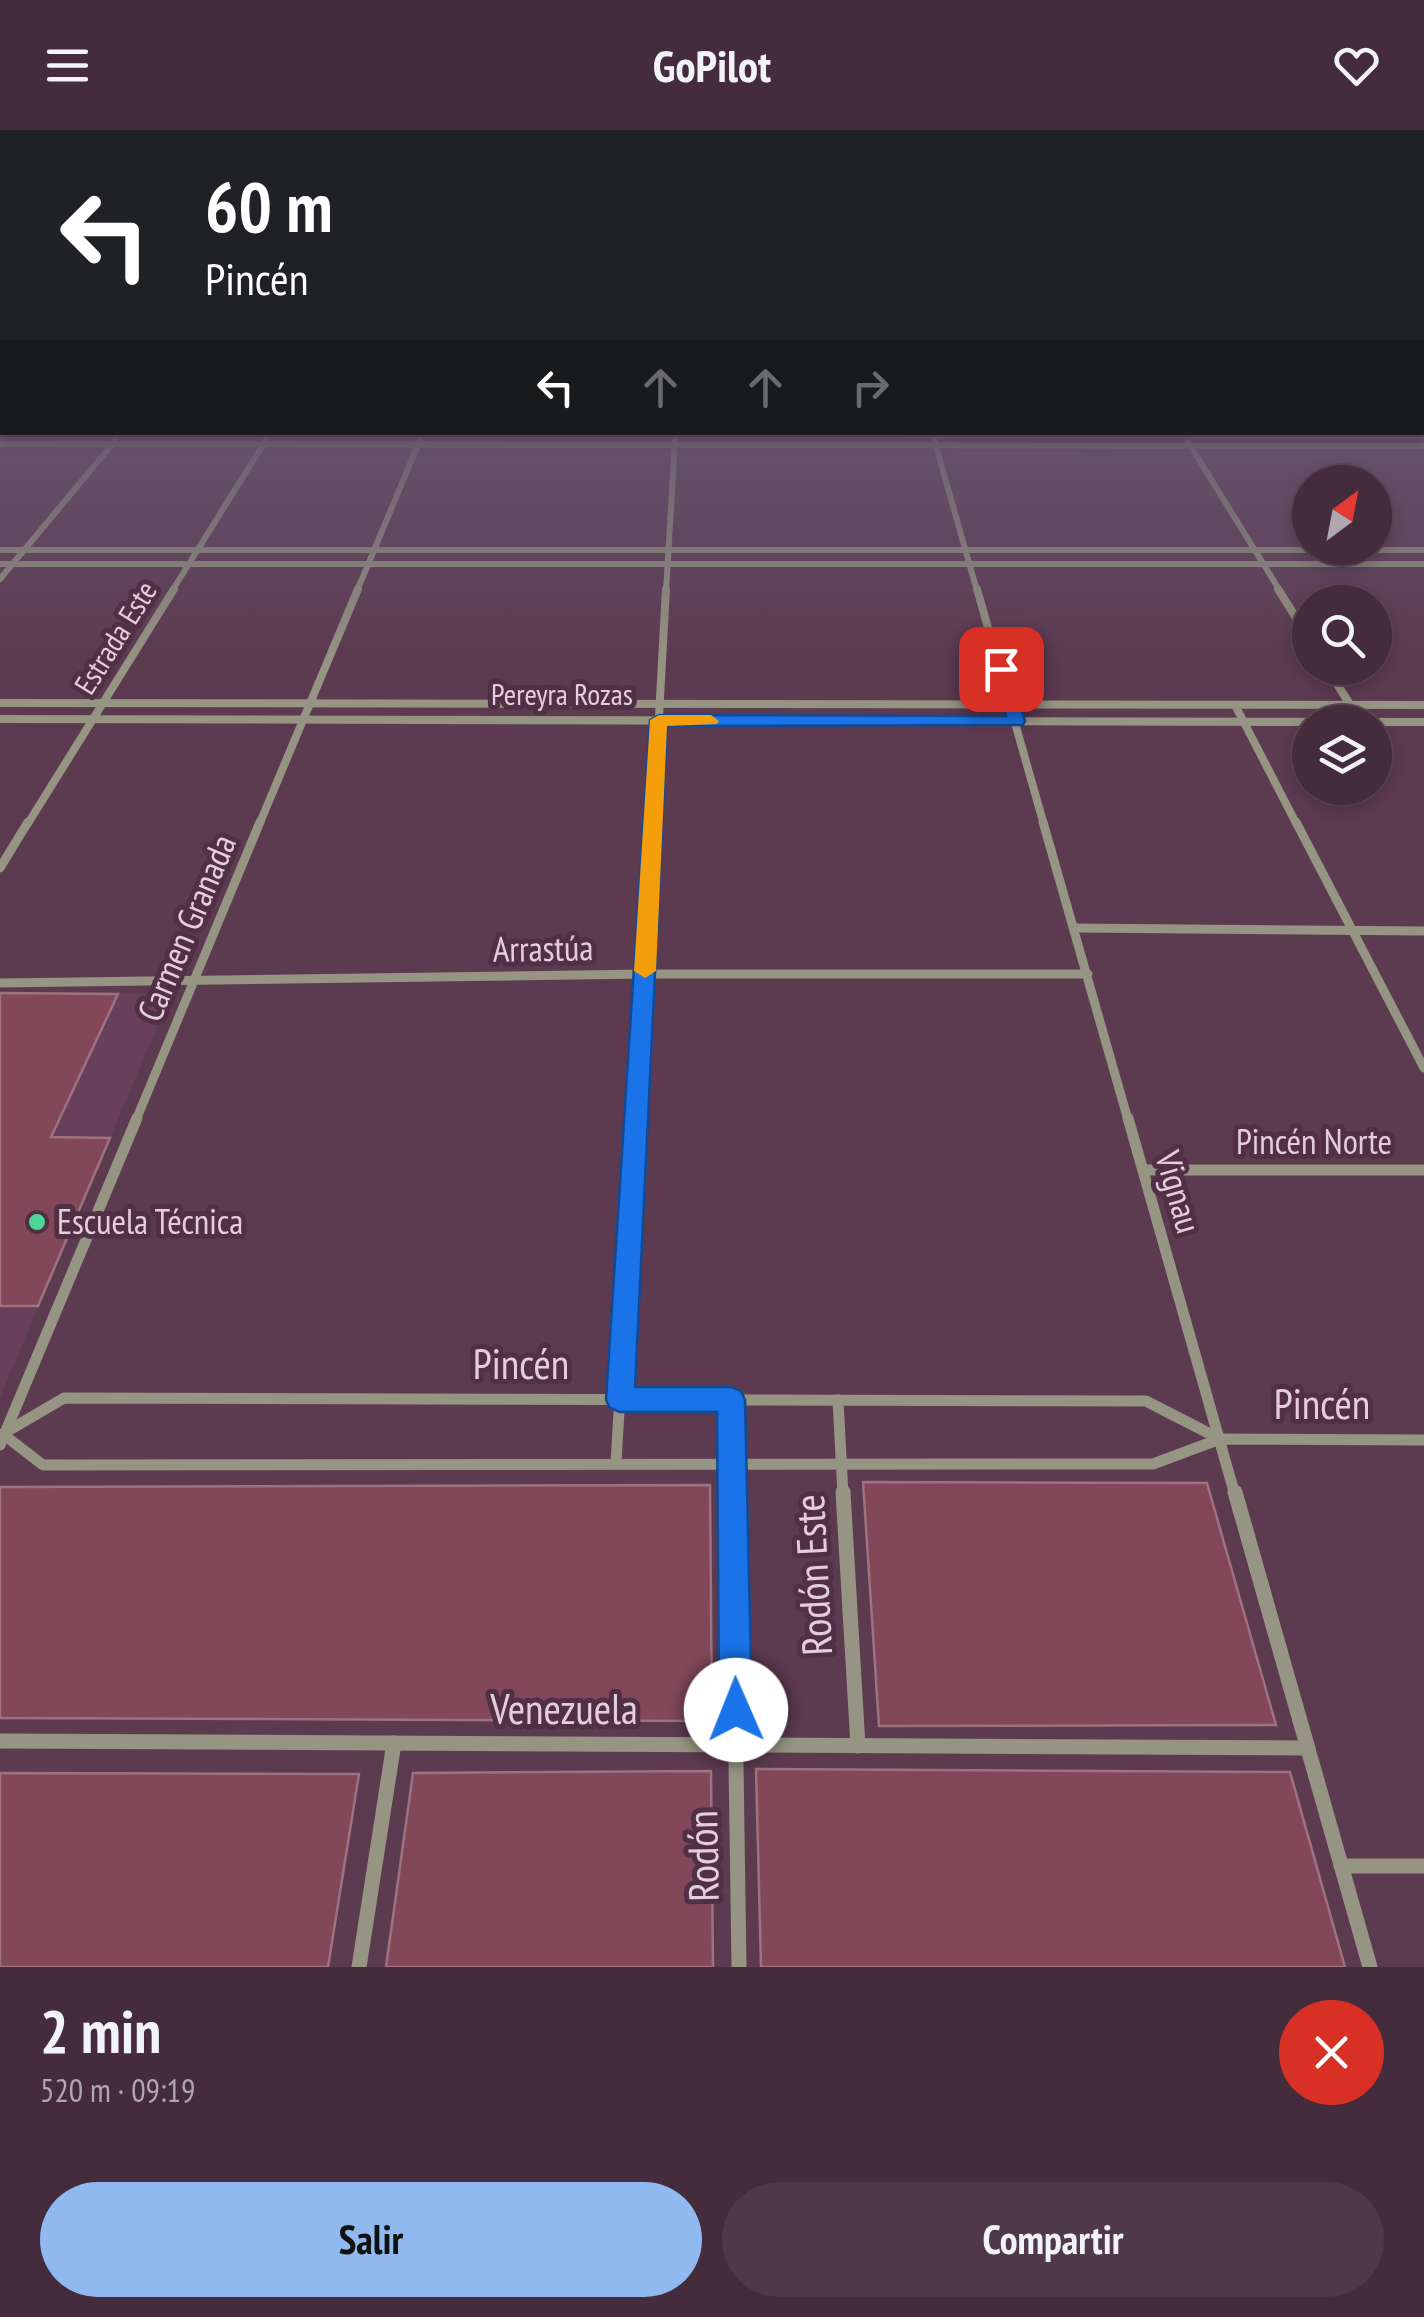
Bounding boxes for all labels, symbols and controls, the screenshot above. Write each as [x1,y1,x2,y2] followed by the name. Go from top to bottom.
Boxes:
[653,36,771,94] text: GoPilot
[40,38,95,93] icon: menu
[1329,38,1384,93] icon: heart
[205,161,333,251] text: 60 m
[40,170,170,300] icon: left
[205,249,308,307] text: Pincén
[528,360,583,415] icon: left
[633,360,688,415] icon: ahead
[738,360,793,415] icon: ahead
[843,360,898,415] icon: right
[1292,465,1392,565] north arrow
[1292,465,1392,805] map controls
[65,573,165,701] street label: Estrada Este
[1292,585,1392,685] button: search
[959,627,1044,712] pin
[974,642,1029,697] icon: arrive
[491,674,633,713] street label: Pereyra Rozas
[1292,705,1392,805] button: layers
[126,827,246,1028] street label: Carmen Granada
[492,924,594,972] street label: Arrastúa
[1236,1118,1392,1164] street label: Pincén Norte
[1145,1144,1213,1238] street label: Vignau
[57,1198,243,1244] place label: Escuela Técnica
[26,1211,48,1233] marker: Escuela Técnica
[473,1336,569,1391] street label: Pincén
[1274,1376,1370,1431] street label: Pincén
[781,1493,844,1657] street label: Rodón Este
[684,1658,788,1762] position arrow
[489,1681,638,1736] street label: Venezuela
[674,1810,731,1902] street label: Rodón
[40,1992,161,2070] text: 2 min
[1279,2000,1384,2105] button: close
[40,2069,195,2111] text: 520 m · 09:19
[40,2182,702,2297] button: Salir
[722,2182,1384,2297] button: Compartir

